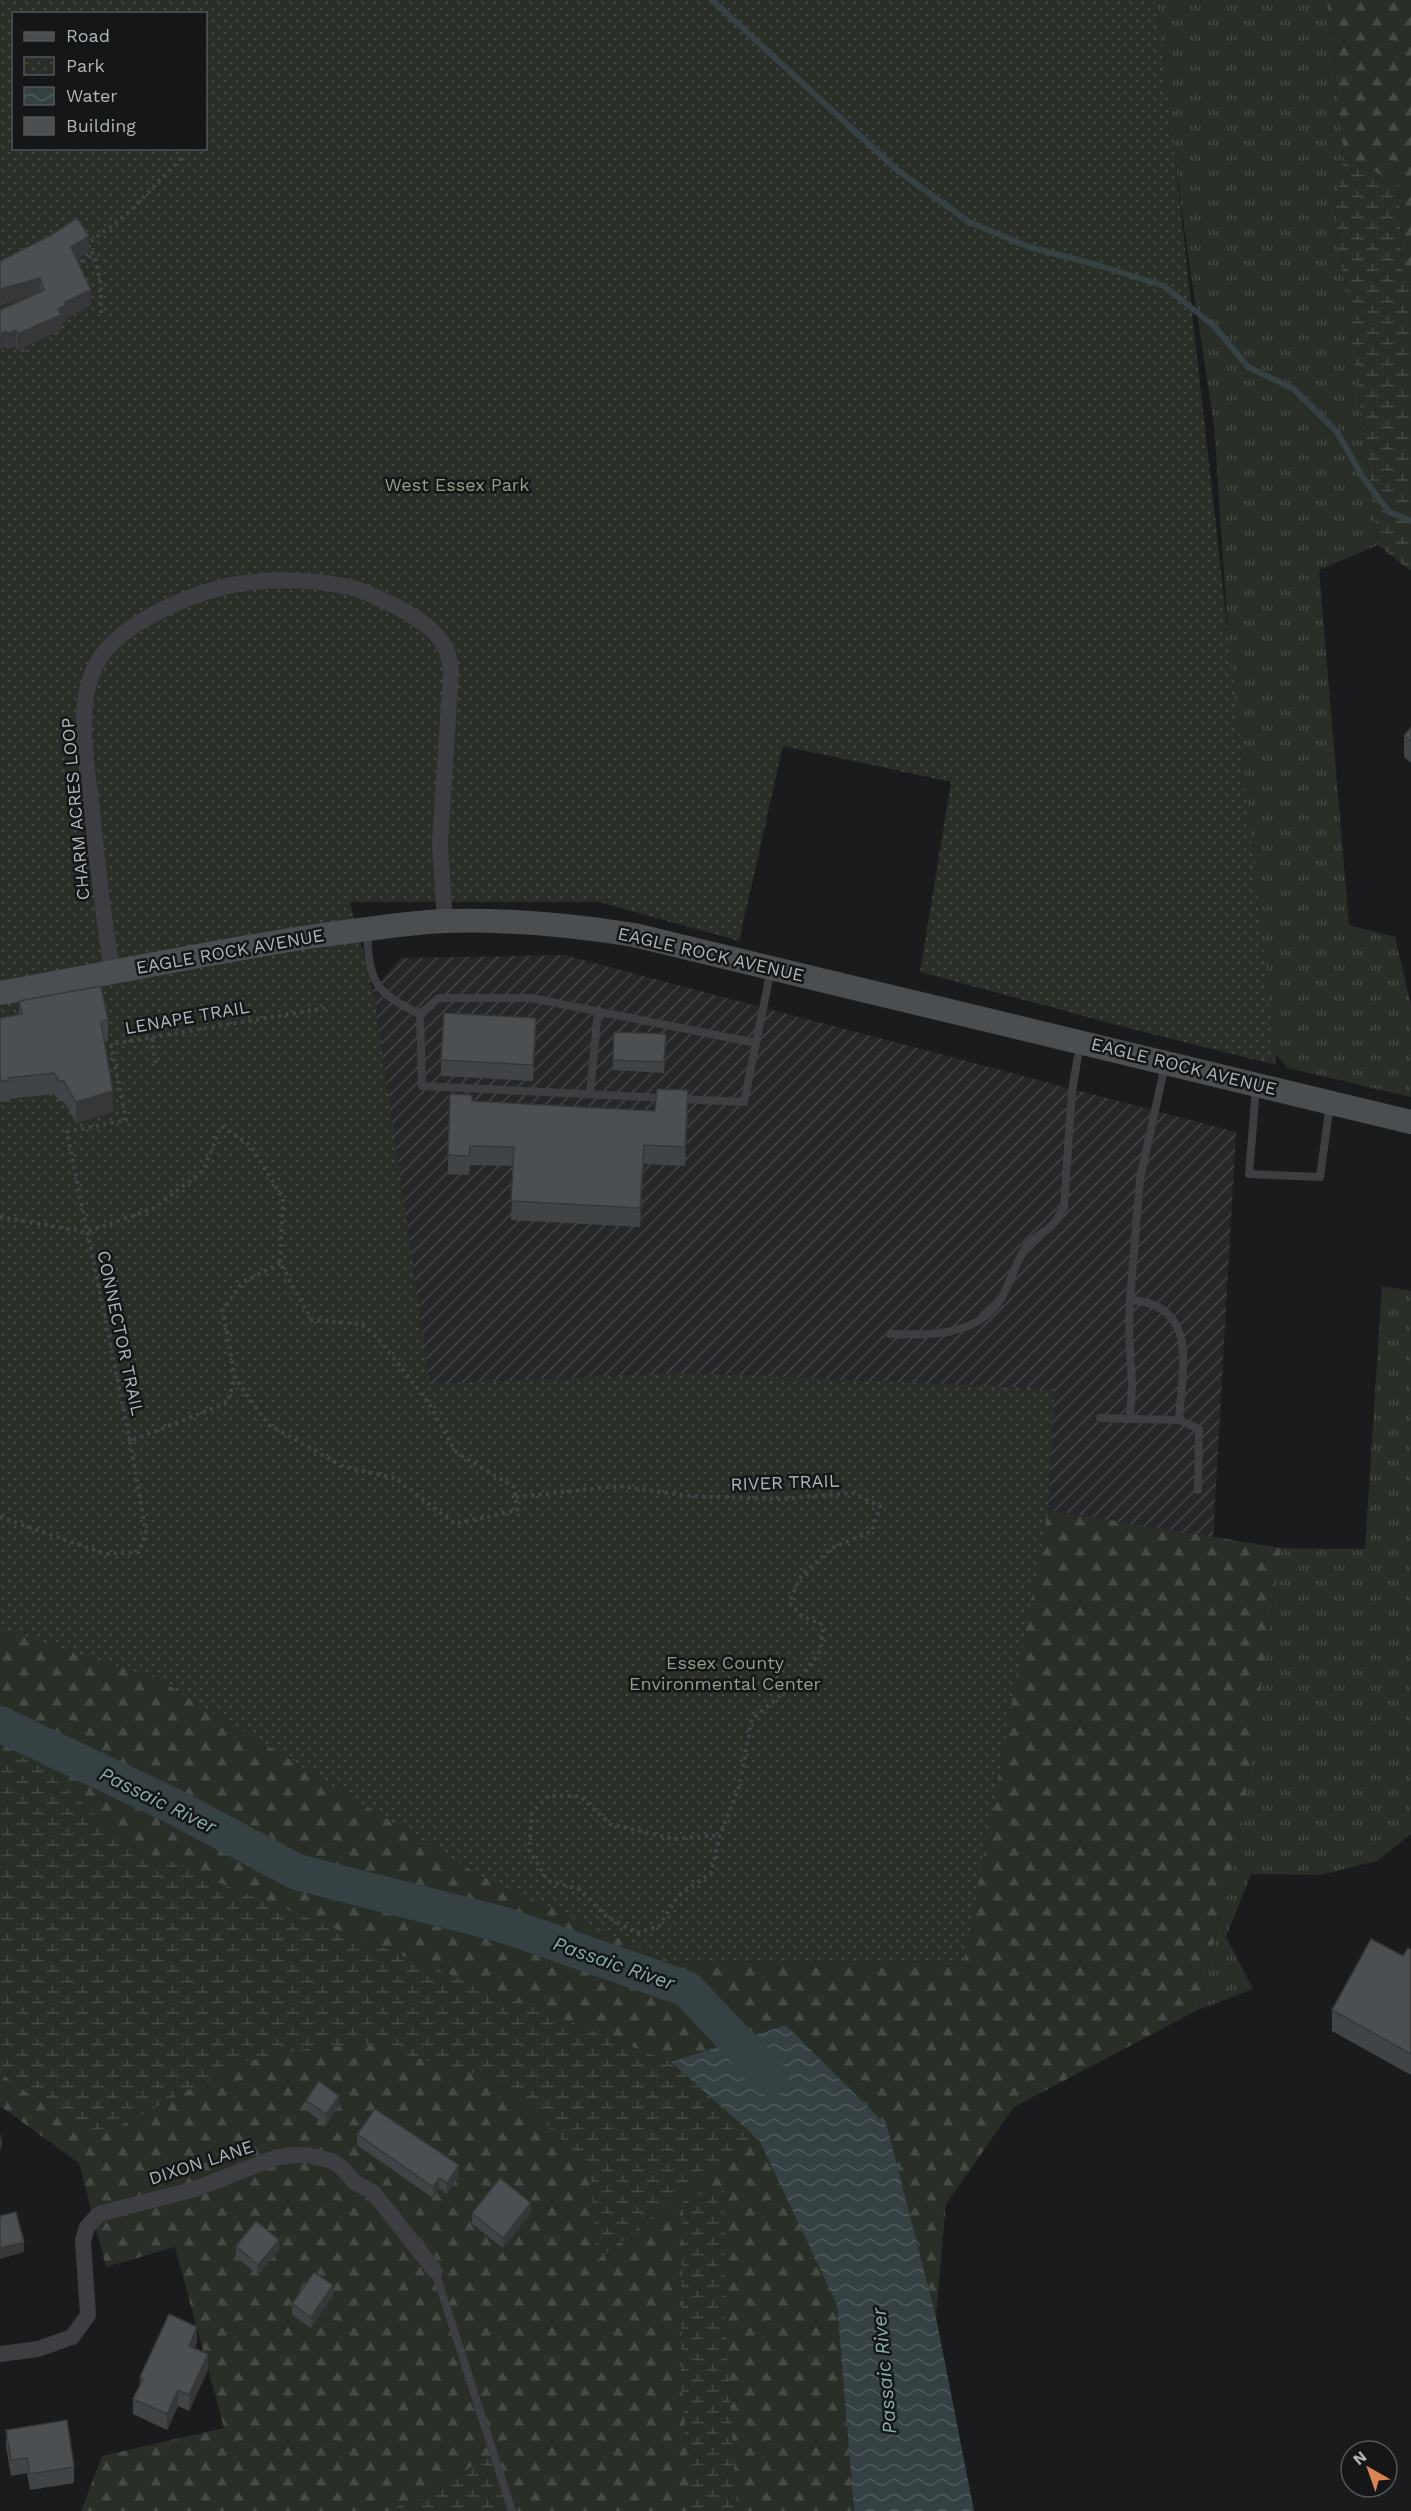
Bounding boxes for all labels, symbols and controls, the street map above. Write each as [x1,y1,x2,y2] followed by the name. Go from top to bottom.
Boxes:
[12,12,207,150] legend
[66,25,110,46] text: Road
[66,55,105,76] text: Park
[66,85,118,106] text: Water
[66,115,136,136] text: Building
[385,474,529,495] park label: West Essex Park
[57,717,93,901] street label: CHARM ACRES LOOP
[616,922,806,986] street label: EAGLE ROCK AVENUE
[134,924,326,978] street label: EAGLE ROCK AVENUE
[123,996,251,1038] street label: LENAPE TRAIL
[1089,1033,1279,1099] street label: EAGLE ROCK AVENUE
[93,1249,149,1418] street label: CONNECTOR TRAIL
[730,1470,840,1494] street label: RIVER TRAIL
[629,1652,821,1694] park label: Essex County Environmental Center
[96,1761,221,1839] water label: Passaic River
[550,1931,679,1995] water label: Passaic River
[146,2135,256,2189] street label: DIXON LANE
[866,2306,901,2435] water label: Passaic River
[1339,2439,1399,2499] north arrow
[1349,2447,1370,2469] text: N

